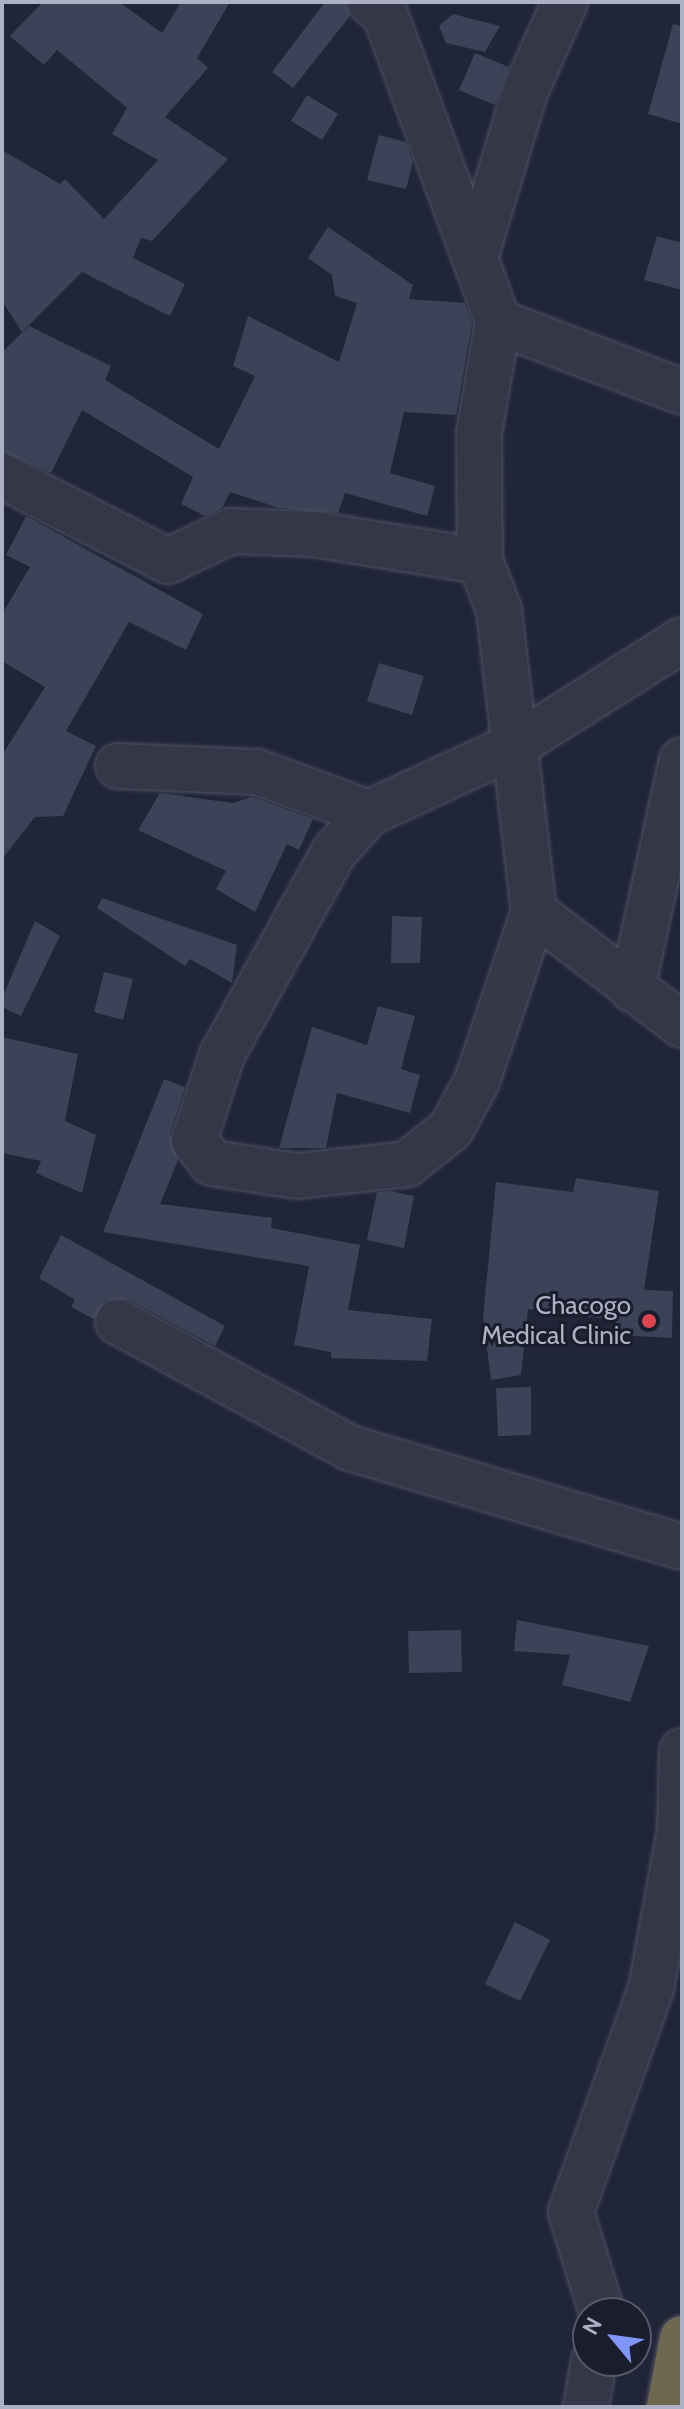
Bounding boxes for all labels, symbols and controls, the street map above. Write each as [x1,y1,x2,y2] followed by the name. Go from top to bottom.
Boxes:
[481,1290,631,1352] place label: Chacogo Medical Clinic
[638,1310,660,1332] marker: Chacogo Medical Clinic
[572,2297,652,2377] north arrow
[577,2313,608,2339] text: N

